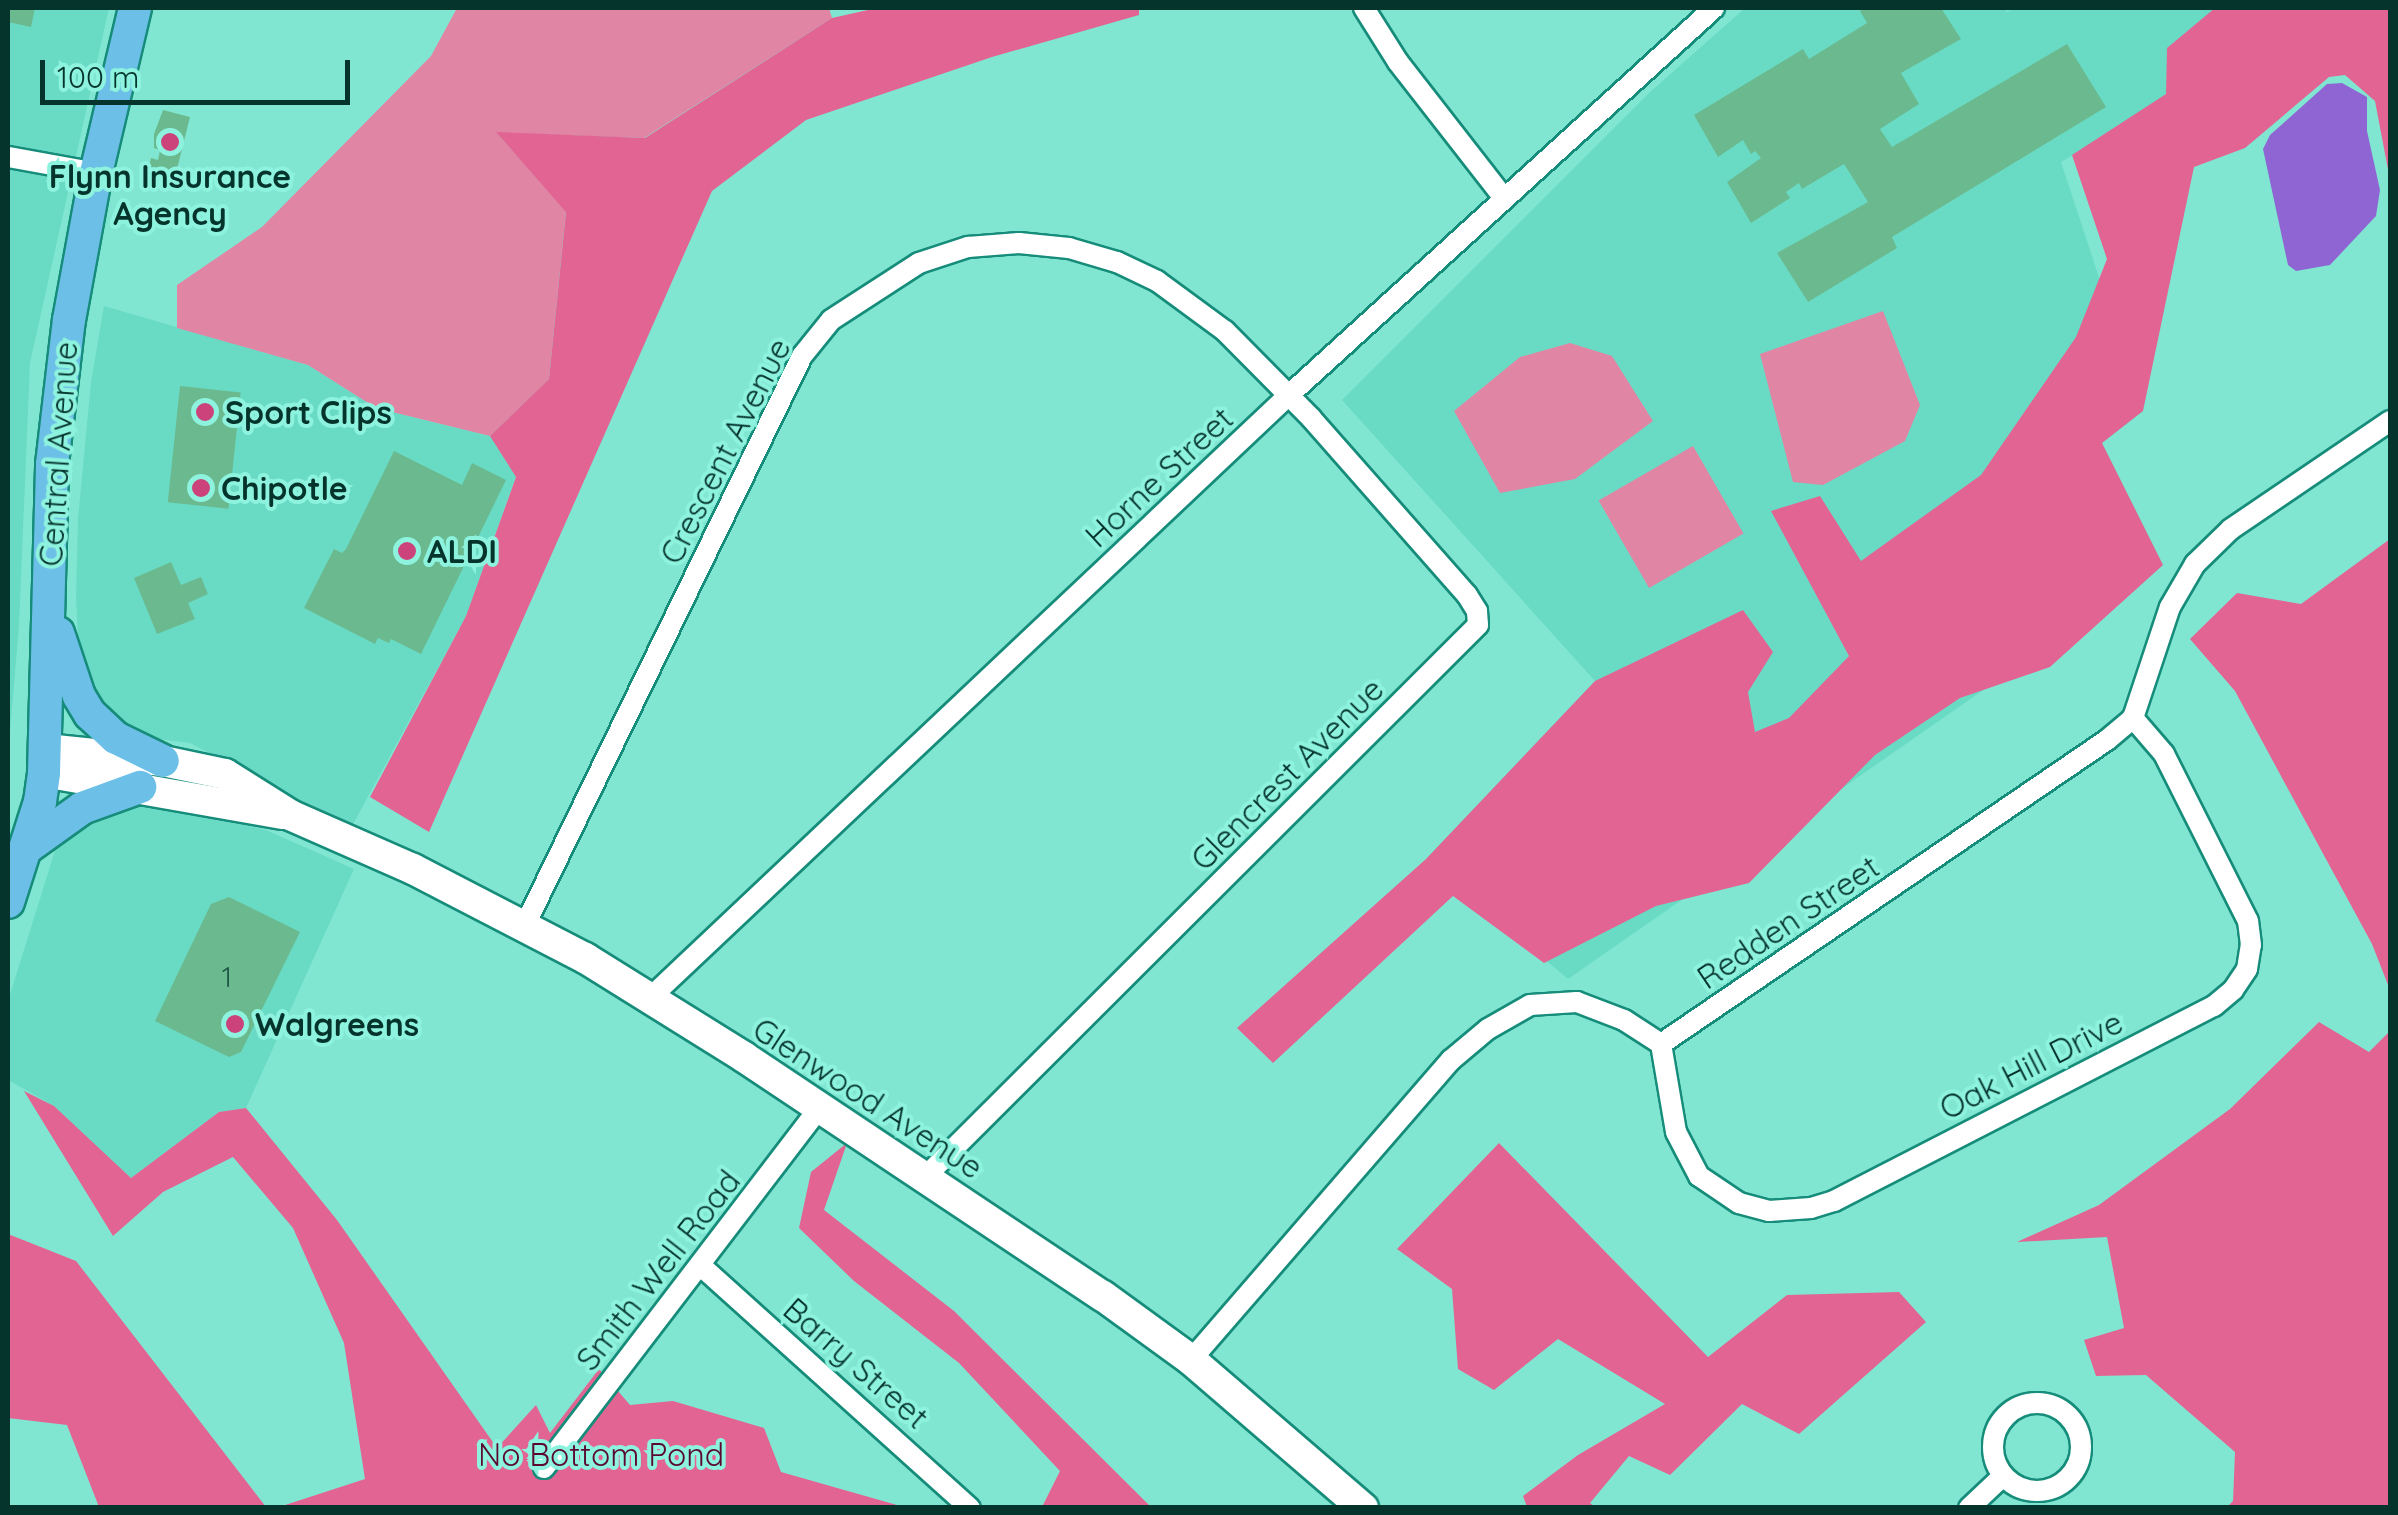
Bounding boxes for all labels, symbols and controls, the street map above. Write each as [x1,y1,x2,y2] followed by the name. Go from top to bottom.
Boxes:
[45,40,355,102] scale bar
[57,58,139,96] text: 100 m
[159,131,181,153] marker: Flynn Insurance Agency
[49,158,291,233] place label: Flynn Insurance Agency
[652,332,798,570] street label: Crescent Avenue
[31,340,85,568] street label: Central Avenue
[225,393,392,431] place label: Sport Clips
[1077,399,1241,555] street label: Horne Street
[194,401,216,423] marker: Sport Clips
[221,469,348,507] place label: Chipotle
[190,477,212,499] marker: Chipotle
[427,532,497,570] place label: ALDI
[396,540,418,562] marker: ALDI
[1183,670,1391,878] street label: Glencrest Avenue
[1690,847,1886,997] street label: Redden Street
[222,960,232,994] house number: 1
[1933,1002,2129,1128] street label: Oak Hill Drive
[255,1005,419,1043] place label: Walgreens
[746,1009,990,1187] street label: Glenwood Avenue
[224,1013,246,1035] marker: Walgreens
[568,1162,748,1378] street label: Smith Well Road
[776,1290,936,1436] street label: Barry Street
[478,1435,724,1473] park label: No Bottom Pond

